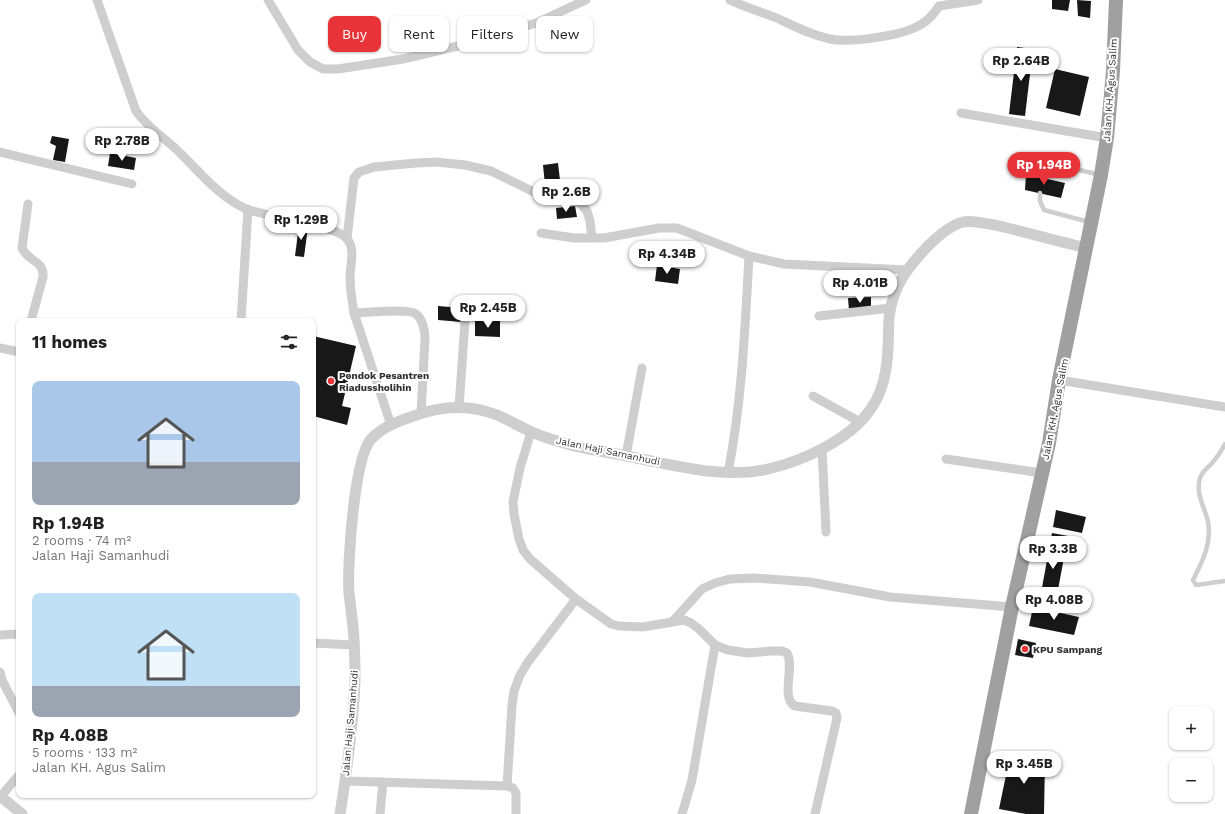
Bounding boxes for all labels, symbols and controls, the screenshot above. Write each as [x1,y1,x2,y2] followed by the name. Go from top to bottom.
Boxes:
[328,16,381,52] chip: Buy
[389,16,449,52] chip: Rent
[457,16,528,52] chip: Filters
[536,16,593,52] chip: New
[1101,38,1119,142] street label: Jalan KH. Agus Salim
[980,48,1062,82] pin: Rp 2.64B
[992,53,1050,68] text: Rp 2.64B
[81,128,163,162] pin: Rp 2.78B
[94,133,150,148] text: Rp 2.78B
[1003,152,1085,186] pin: Rp 1.94B
[1016,157,1072,172] text: Rp 1.94B
[529,179,603,213] pin: Rp 2.6B
[541,184,591,199] text: Rp 2.6B
[260,207,342,241] pin: Rp 1.29B
[274,212,328,227] text: Rp 1.29B
[626,241,708,275] pin: Rp 4.34B
[638,246,696,261] text: Rp 4.34B
[819,270,901,304] pin: Rp 4.01B
[832,275,888,290] text: Rp 4.01B
[447,295,529,329] pin: Rp 2.45B
[459,300,517,315] text: Rp 2.45B
[278,331,300,353] icon: filters
[32,332,107,352] text: 11 homes
[1040,357,1070,461] street label: Jalan KH. Agus Salim
[339,370,429,393] place label: Pondok Pesantren Riadussholihin
[326,376,336,386] marker: Pondok Pesantren Riadussholihin
[130,407,202,479] icon: home
[555,435,661,467] street label: Jalan Haji Samanhudi
[32,513,104,533] text: Rp 1.94B
[32,533,131,548] text: 2 rooms · 74 m²
[1016,536,1090,570] pin: Rp 3.3B
[1029,541,1077,556] text: Rp 3.3B
[32,548,170,563] text: Jalan Haji Samanhudi
[1013,587,1095,621] pin: Rp 4.08B
[1025,592,1083,607] text: Rp 4.08B
[130,619,202,691] icon: home
[1020,644,1030,654] marker: KPU Sampang
[1033,644,1102,655] place label: KPU Sampang
[340,670,360,776] street label: Jalan Haji Samanhudi
[1169,706,1213,802] map controls
[1169,706,1213,750] button: +
[32,725,108,745] text: Rp 4.08B
[32,745,137,760] text: 5 rooms · 133 m²
[983,751,1065,785] pin: Rp 3.45B
[995,756,1053,771] text: Rp 3.45B
[1169,758,1213,802] button: −
[32,760,166,775] text: Jalan KH. Agus Salim

